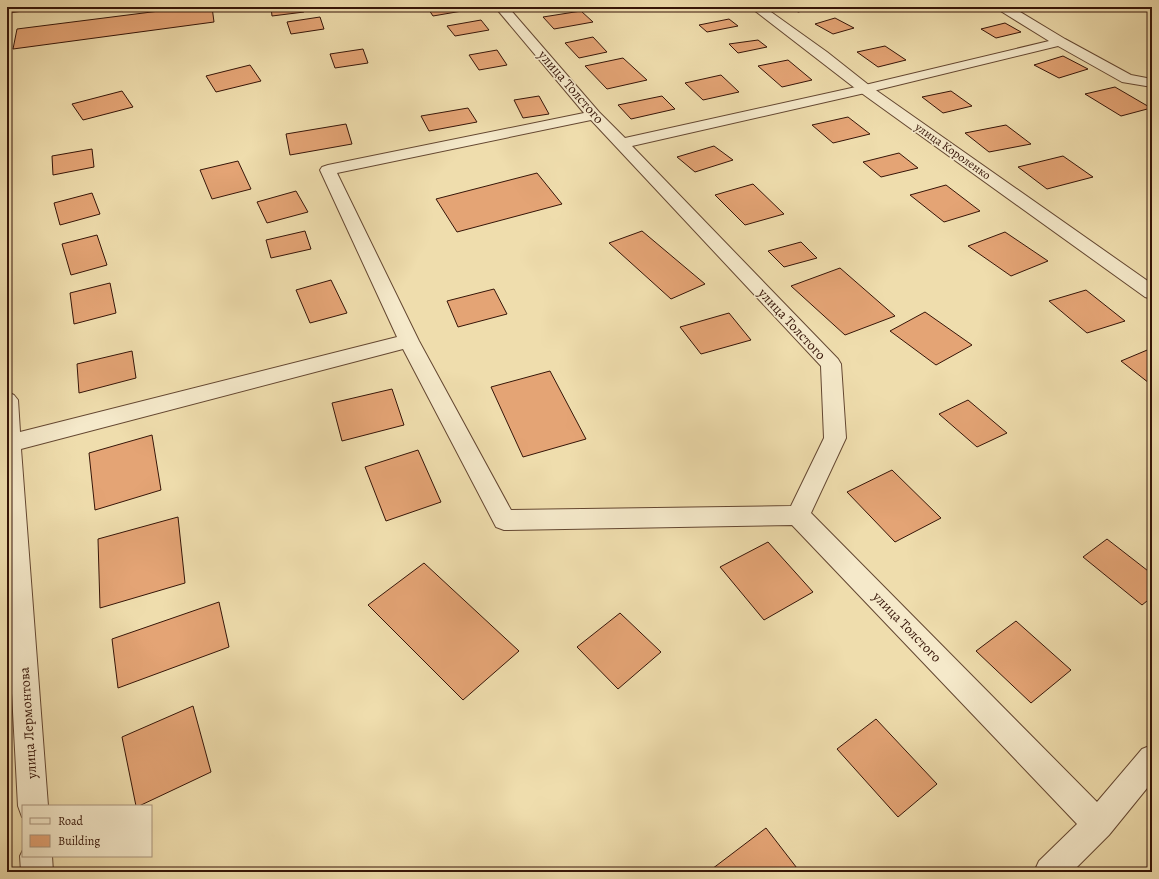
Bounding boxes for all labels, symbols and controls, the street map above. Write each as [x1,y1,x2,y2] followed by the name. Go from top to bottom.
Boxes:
[533,45,608,128] street label: улица Толстого
[911,118,994,183] street label: улица Короленко
[753,283,830,364] street label: улица Толстого
[868,587,946,667] street label: улица Толстого
[15,666,41,781] street label: улица Лермонтова
[22,805,152,857] legend
[58,813,84,829] text: Road
[58,833,100,849] text: Building

